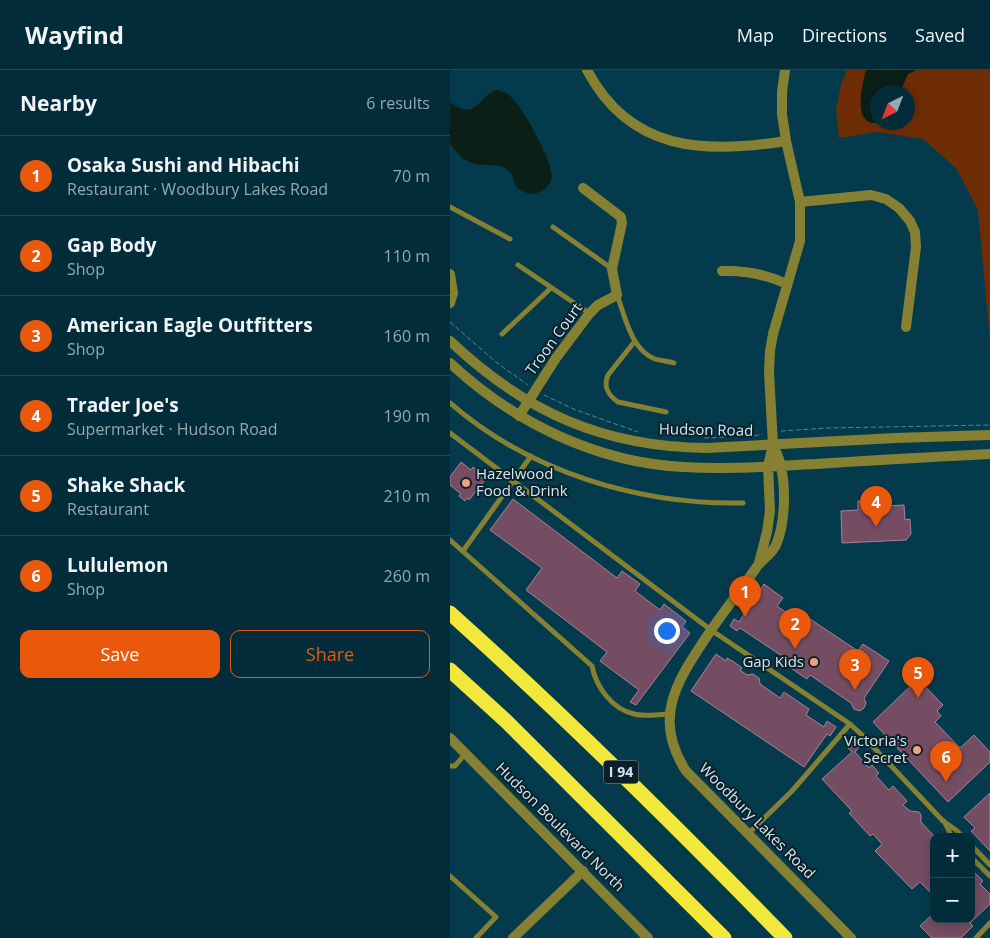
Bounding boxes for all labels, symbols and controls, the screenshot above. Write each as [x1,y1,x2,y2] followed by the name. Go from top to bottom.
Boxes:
[25,18,124,51] text: Wayfind
[737,23,774,47] text: Map
[802,23,887,47] text: Directions
[915,23,965,47] text: Saved
[870,85,915,130] north arrow
[20,89,97,117] text: Nearby
[366,92,430,114] text: 6 results
[67,152,300,178] text: Osaka Sushi and Hibachi
[31,165,41,187] text: 1
[393,165,430,187] text: 70 m
[67,178,328,200] text: Restaurant · Woodbury Lakes Road
[67,232,157,258] text: Gap Body
[31,245,41,267] text: 2
[384,245,430,267] text: 110 m
[67,258,105,280] text: Shop
[520,298,586,379] street label: Troon Court
[67,312,313,338] text: American Eagle Outfitters
[31,325,41,347] text: 3
[384,325,430,347] text: 160 m
[67,338,105,360] text: Shop
[67,392,179,418] text: Trader Joe's
[31,405,41,427] text: 4
[384,405,430,427] text: 190 m
[67,418,278,440] text: Supermarket · Hudson Road
[659,418,753,440] street label: Hudson Road
[476,463,568,500] place label: Hazelwood Food & Drink
[67,472,185,498] text: Shake Shack
[460,477,472,489] marker: Hazelwood Food & Drink
[31,485,41,507] text: 5
[384,485,430,507] text: 210 m
[860,486,892,527] pin: 4
[67,498,149,520] text: Restaurant
[67,552,168,578] text: Lululemon
[31,565,41,587] text: 6
[384,565,430,587] text: 260 m
[729,576,761,617] pin: 1
[67,578,105,600] text: Shop
[779,608,811,649] pin: 2
[654,618,680,644] your location
[20,630,220,678] button: Save
[230,630,430,678] button: Share
[839,649,871,690] pin: 3
[742,651,804,671] place label: Gap Kids
[808,656,820,668] marker: Gap Kids
[902,657,934,698] pin: 5
[844,730,907,767] place label: Victoria's Secret
[930,741,962,782] pin: 6
[911,744,923,756] marker: Victoria's Secret
[492,757,630,895] street label: Hudson Boulevard North
[695,758,820,883] street label: Woodbury Lakes Road
[604,760,638,784] road number: I 94
[930,833,975,923] map controls
[930,833,975,878] button: +
[930,878,975,923] button: −

